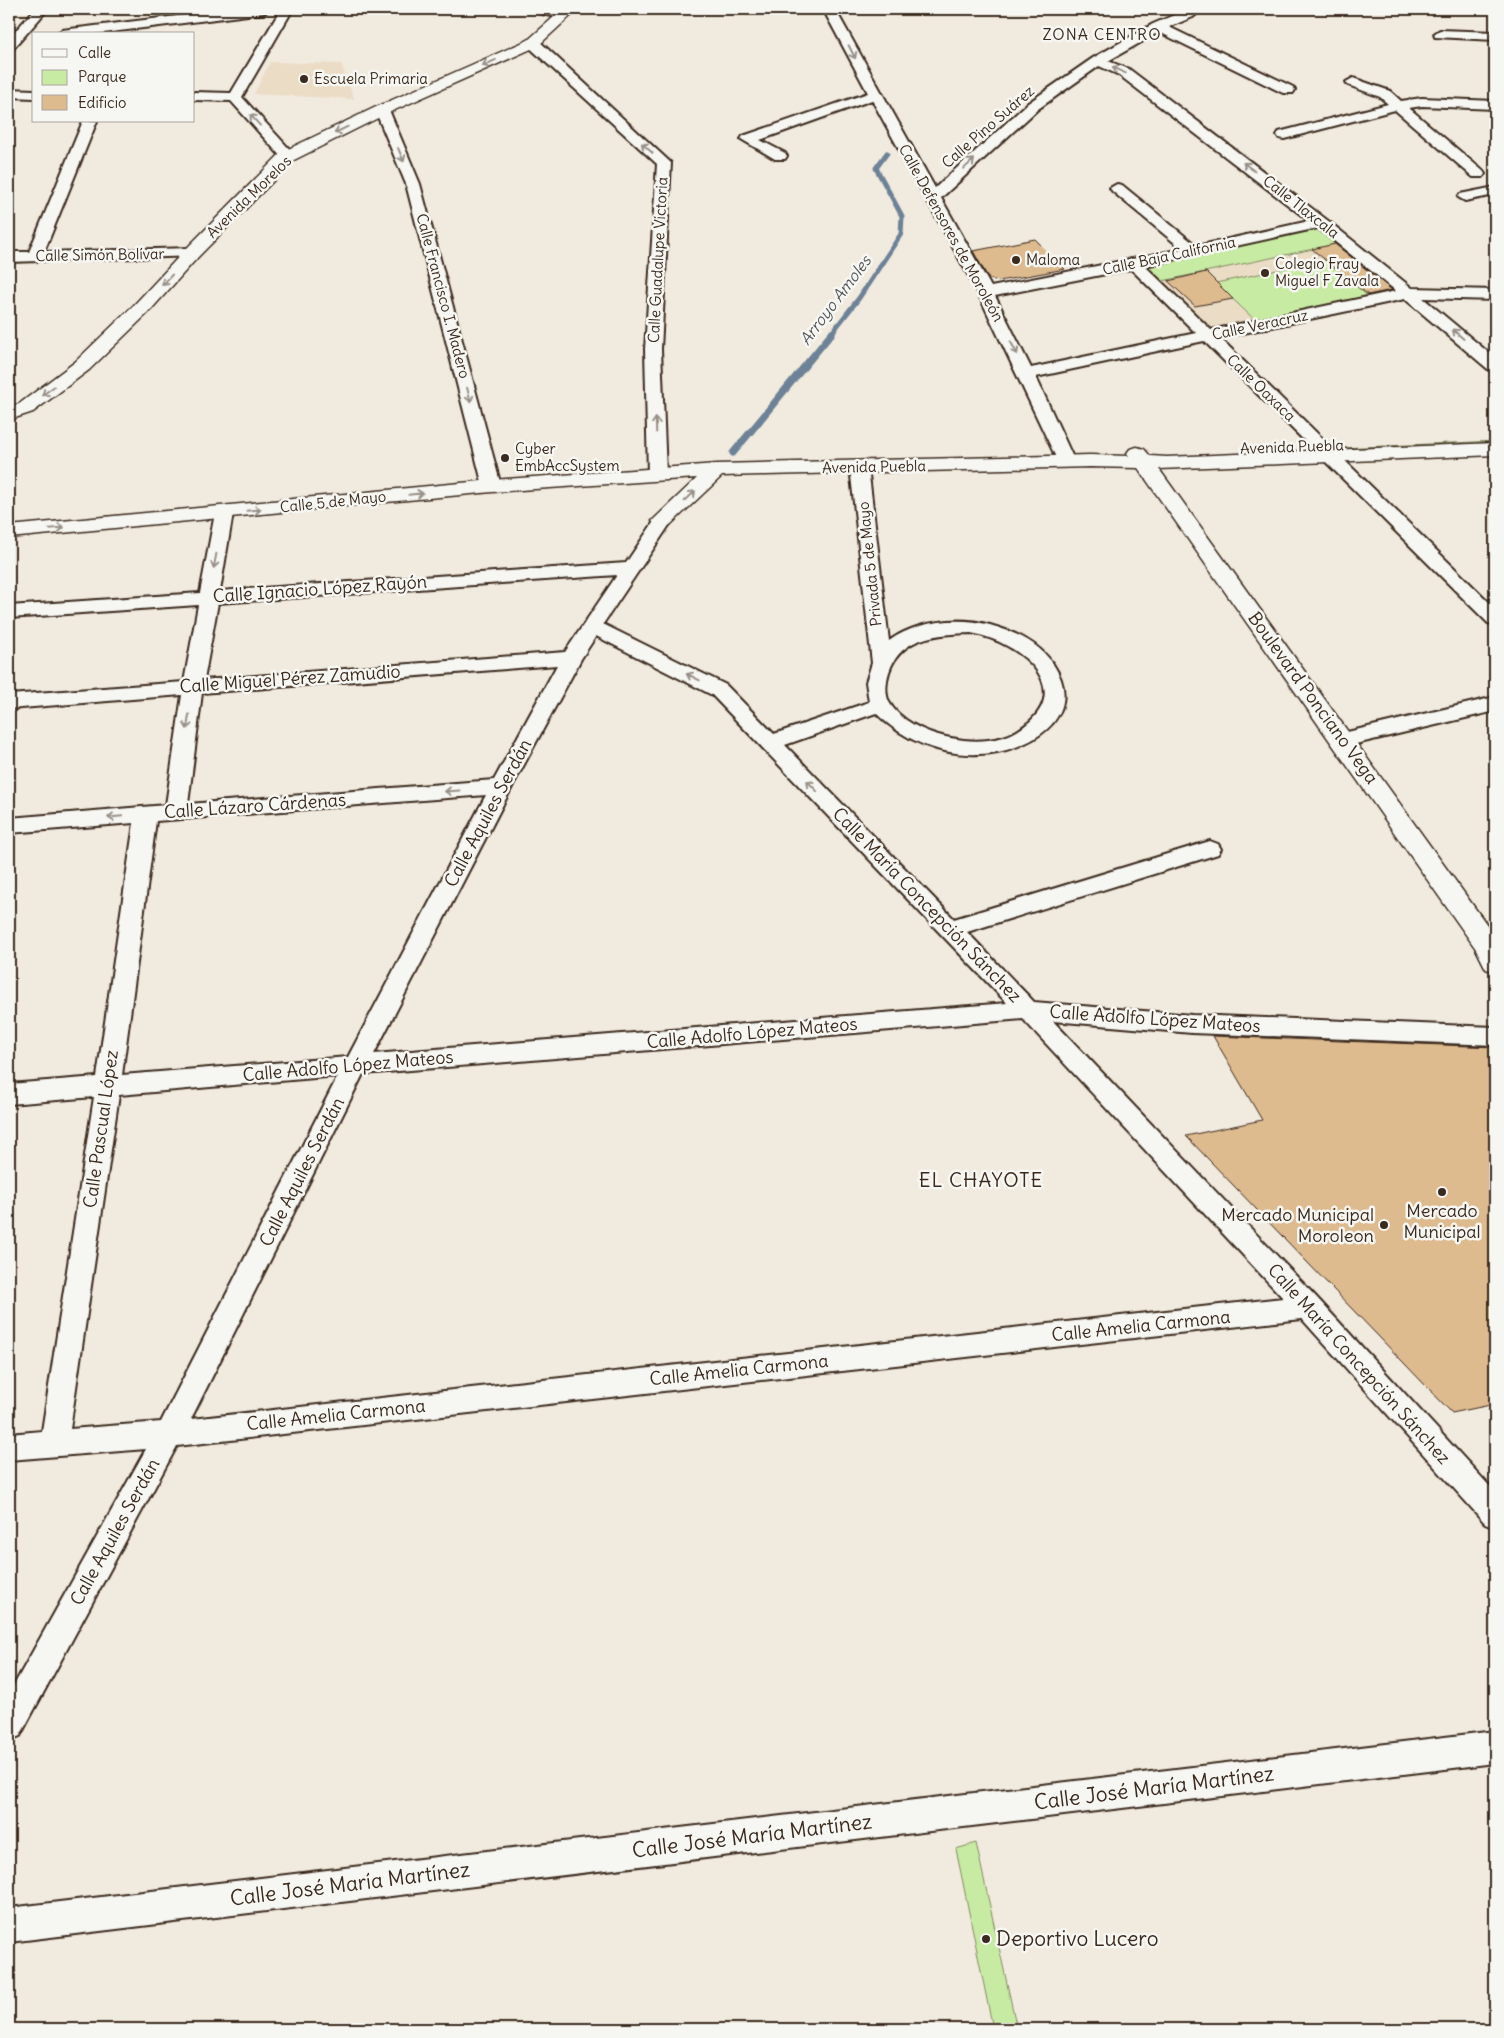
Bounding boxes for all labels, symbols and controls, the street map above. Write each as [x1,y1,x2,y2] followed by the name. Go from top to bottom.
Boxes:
[1042,24,1162,44] district label: ZONA CENTRO
[32,32,195,122] legend
[78,43,111,62] text: Calle
[848,44,857,59] one-way arrow
[482,59,497,69] one-way arrow
[1112,65,1127,75] one-way arrow
[78,67,126,86] text: Parque
[314,69,428,88] place label: Escuela Primaria
[298,73,310,85] marker: Escuela Primaria
[938,81,1038,172] street label: Calle Pino Suárez
[78,93,126,112] text: Edificio
[249,113,261,126] one-way arrow
[334,126,349,135] one-way arrow
[895,141,1008,325] street label: Calle Defensores de Moroleón
[641,142,654,154] one-way arrow
[397,146,406,162] one-way arrow
[202,151,295,242] street label: Avenida Morelos
[963,158,976,170] one-way arrow
[1243,162,1256,173] one-way arrow
[1259,171,1344,243] street label: Calle Tlaxcala
[644,176,671,344] street label: Calle Guadalupe Victoria
[412,211,475,380] street label: Calle Francisco I. Madero
[1101,232,1238,279] street label: Calle Baja California
[35,244,165,265] street label: Calle Simón Bolívar
[1026,250,1081,269] place label: Maloma
[795,251,876,349] water label: Arroyo Amoles
[1010,254,1022,266] marker: Maloma
[1275,254,1380,290] place label: Colegio Fray Miguel F Zavala
[1259,267,1271,279] marker: Colegio Fray Miguel F Zavala
[161,274,173,287] one-way arrow
[1210,305,1310,344] street label: Calle Veracruz
[1452,329,1465,340] one-way arrow
[1009,341,1019,356] one-way arrow
[1223,350,1300,426] street label: Calle Oaxaca
[41,386,55,396] one-way arrow
[464,386,474,402] one-way arrow
[651,417,661,434] one-way arrow
[1240,435,1345,458] street label: Avenida Puebla
[515,439,620,475] place label: Cyber EmbAccSystem
[499,452,511,464] marker: Cyber EmbAccSystem
[822,456,927,477] street label: Avenida Puebla
[279,486,387,517] street label: Calle 5 de Mayo
[407,489,423,499] one-way arrow
[684,490,696,502] one-way arrow
[854,501,885,627] street label: Privada 5 de Mayo
[246,506,262,515] one-way arrow
[49,523,65,532] one-way arrow
[209,553,219,569] one-way arrow
[212,570,428,607] street label: Calle Ignacio López Rayón
[1243,607,1384,788] street label: Boulevard Ponciano Vega
[179,659,401,698] street label: Calle Miguel Pérez Zamudio
[686,672,701,682] one-way arrow
[183,713,193,729] one-way arrow
[439,735,536,891] street label: Calle Aquiles Serdán
[806,780,818,792] one-way arrow
[444,786,460,795] one-way arrow
[163,788,347,823] street label: Calle Lázaro Cárdenas
[828,802,1027,1007] street label: Calle María Concepción Sánchez
[108,812,124,821] one-way arrow
[1049,1000,1261,1037] street label: Calle Adolfo López Mateos
[646,1012,858,1053] street label: Calle Adolfo López Mateos
[242,1045,454,1086] street label: Calle Adolfo López Mateos
[78,1048,123,1209] street label: Calle Pascual López
[254,1093,349,1250] street label: Calle Aquiles Serdán
[919,1167,1043,1192] district label: EL CHAYOTE
[1436,1186,1448,1198] marker: Mercado Municipal
[1403,1199,1481,1243] place label: Mercado Municipal
[1221,1203,1374,1247] place label: Mercado Municipal Moroleon
[1378,1219,1390,1231] marker: Mercado Municipal Moroleon
[1263,1259,1456,1469] street label: Calle María Concepción Sánchez
[1050,1305,1231,1346] street label: Calle Amelia Carmona
[648,1349,829,1390] street label: Calle Amelia Carmona
[245,1394,426,1435] street label: Calle Amelia Carmona
[65,1454,164,1609] street label: Calle Aquiles Serdán
[1032,1759,1275,1816] street label: Calle José María Martínez
[630,1807,873,1864] street label: Calle José María Martínez
[228,1855,471,1912] street label: Calle José María Martínez
[996,1925,1158,1952] place label: Deportivo Lucero
[980,1933,992,1945] marker: Deportivo Lucero

